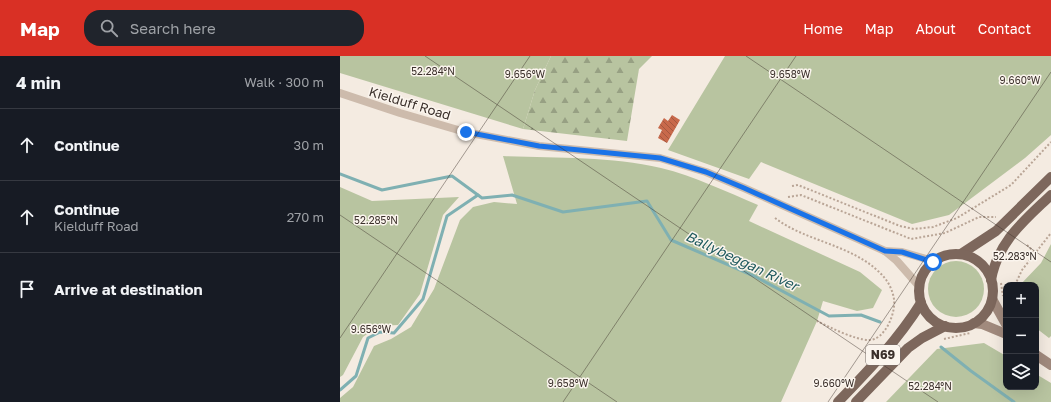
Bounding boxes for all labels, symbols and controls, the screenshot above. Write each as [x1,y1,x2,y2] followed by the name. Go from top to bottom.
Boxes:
[84,10,364,46] search box
[20,17,60,40] text: Map
[98,17,120,39] icon: search
[130,19,216,37] text: Search here
[803,20,843,37] text: Home
[865,20,893,37] text: Map
[915,20,956,37] text: About
[978,20,1031,37] text: Contact
[411,65,455,77] text: 52.284°N
[505,68,546,80] text: 9.656°W
[770,68,811,80] text: 9.658°W
[16,72,61,93] text: 4 min
[244,74,324,90] text: Walk · 300 m
[1000,74,1041,86] text: 9.660°W
[367,83,453,123] street label: Kielduff Road
[457,123,475,141] route end
[16,134,38,156] icon: ahead
[54,136,120,154] text: Continue
[294,137,324,153] text: 30 m
[54,200,120,218] text: Continue
[16,206,38,228] icon: ahead
[287,209,324,225] text: 270 m
[354,214,398,226] text: 52.285°N
[54,218,139,234] text: Kielduff Road
[683,227,803,295] water label: Ballybeggan River
[993,250,1037,262] text: 52.283°N
[924,253,942,271] route start
[16,278,38,300] icon: arrive
[54,280,203,298] text: Arrive at destination
[1003,282,1039,390] map controls
[1003,282,1039,318] button: +
[1003,318,1039,354] button: −
[351,323,392,335] text: 9.656°W
[866,345,900,365] road number: N69
[1003,354,1039,390] button: layers
[548,377,589,389] text: 9.658°W
[814,377,855,389] text: 9.660°W
[908,380,952,392] text: 52.284°N

